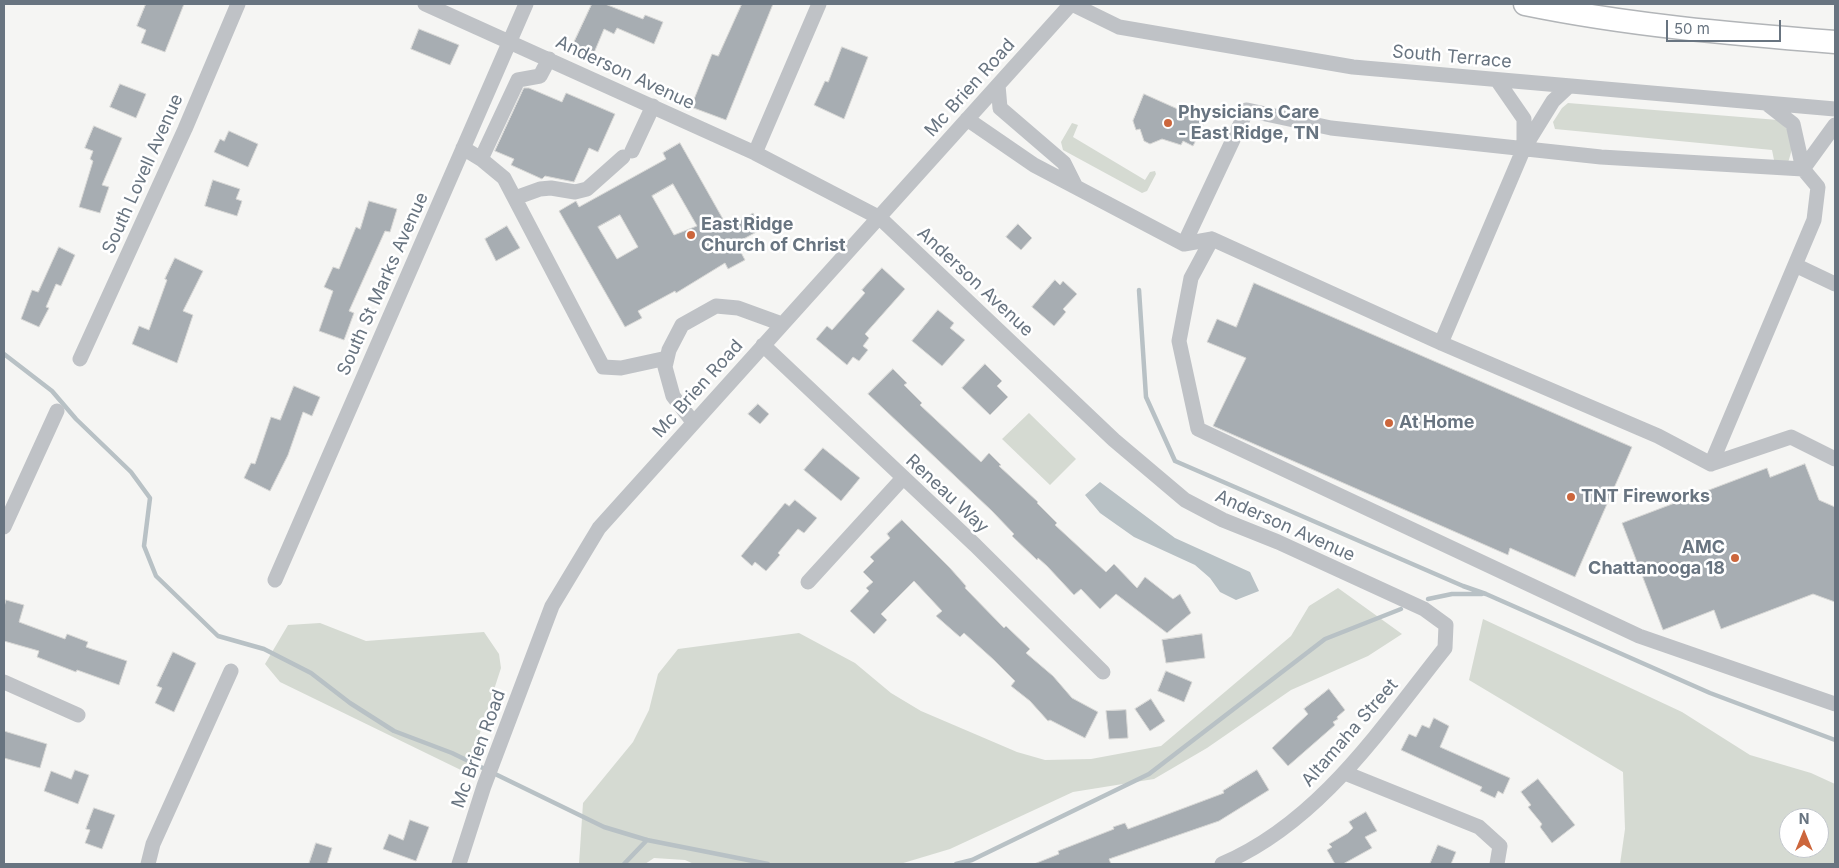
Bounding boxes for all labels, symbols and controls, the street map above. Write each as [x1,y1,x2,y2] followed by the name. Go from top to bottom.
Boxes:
[1669,10,1784,42] scale bar
[1674,19,1710,38] text: 50 m
[552,31,698,115] street label: Anderson Avenue
[920,35,1020,141] street label: Mc Brien Road
[1391,41,1513,73] street label: South Terrace
[98,91,188,257] street label: South Lovell Avenue
[1178,102,1319,144] place label: Physicians Care - East Ridge, TN
[1162,117,1174,129] marker: Physicians Care - East Ridge, TN
[333,189,433,379] street label: South St Marks Avenue
[701,214,846,256] place label: East Ridge Church of Christ
[913,223,1037,341] street label: Anderson Avenue
[685,229,697,241] marker: East Ridge Church of Christ
[648,336,748,442] street label: Mc Brien Road
[1399,412,1474,434] place label: At Home
[1383,417,1395,429] marker: At Home
[901,450,993,538] street label: Reneau Way
[1212,486,1358,566] street label: Anderson Avenue
[1581,486,1710,508] place label: TNT Fireworks
[1565,491,1577,503] marker: TNT Fireworks
[1588,537,1725,580] place label: AMC Chattanooga 18
[1729,552,1741,564] marker: AMC Chattanooga 18
[1297,675,1403,791] street label: Altamaha Street
[448,687,510,811] street label: Mc Brien Road
[1779,808,1829,858] north arrow
[1799,810,1809,827] text: N

